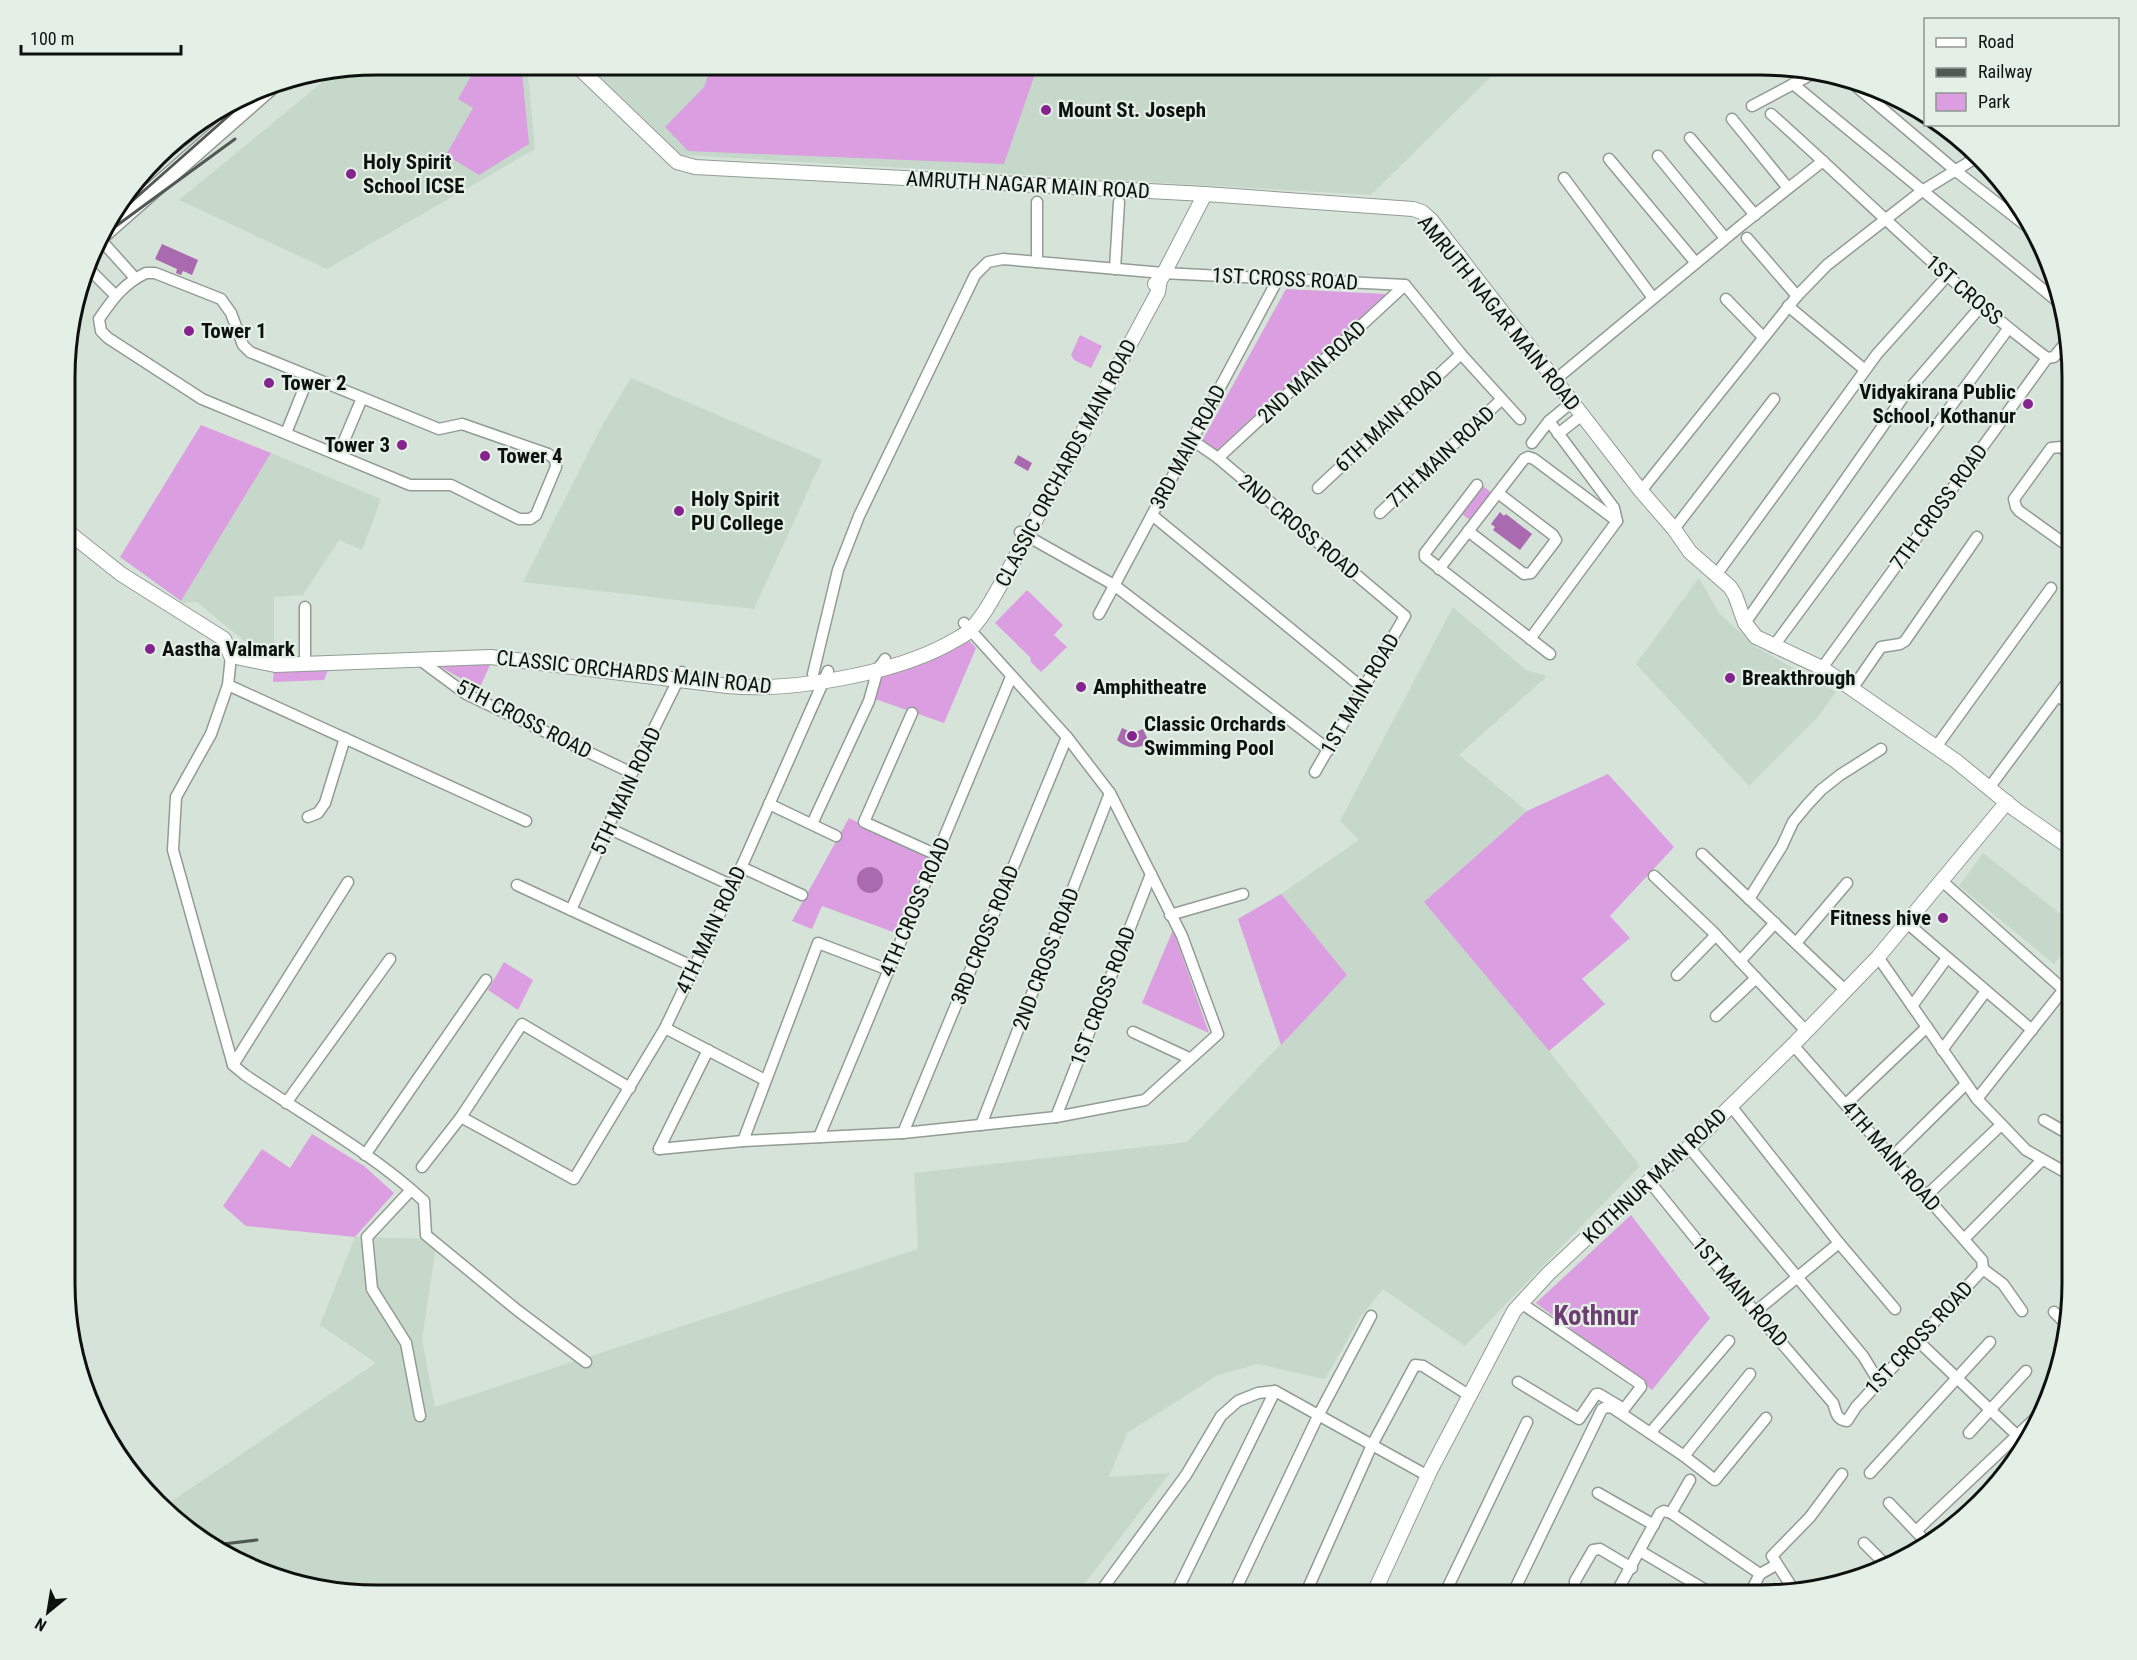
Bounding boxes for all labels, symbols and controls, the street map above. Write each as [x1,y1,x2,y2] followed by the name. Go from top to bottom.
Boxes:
[21,18,182,56] scale bar
[1924,18,2119,126] legend
[30,28,74,49] text: 100 m
[1978,31,2014,52] text: Road
[1978,61,2033,82] text: Railway
[1978,91,2010,112] text: Park
[1058,98,1206,122] place label: Mount St. Joseph
[1039,103,1053,117] marker: Mount St. Joseph
[363,150,465,198] place label: Holy Spirit School ICSE
[344,167,358,181] marker: Holy Spirit School ICSE
[905,167,1151,203] street label: AMRUTH NAGAR MAIN ROAD
[1413,211,1585,415] street label: AMRUTH NAGAR MAIN ROAD
[1921,250,2007,330] street label: 1ST CROSS
[1211,263,1359,295] street label: 1ST CROSS ROAD
[1253,316,1371,428] street label: 2ND MAIN ROAD
[201,319,267,343] place label: Tower 1
[182,324,196,338] marker: Tower 1
[990,335,1142,591] street label: CLASSIC ORCHARDS MAIN ROAD
[1330,365,1448,477] street label: 6TH MAIN ROAD
[281,371,347,395] place label: Tower 2
[262,376,276,390] marker: Tower 2
[1859,380,2016,428] place label: Vidyakirana Public School, Kothanur
[1145,381,1231,513] street label: 3RD MAIN ROAD
[2021,397,2035,411] marker: Vidyakirana Public School, Kothanur
[1382,401,1500,513] street label: 7TH MAIN ROAD
[325,433,390,457] place label: Tower 3
[395,438,409,452] marker: Tower 3
[1885,440,1993,574] street label: 7TH CROSS ROAD
[497,444,563,468] place label: Tower 4
[478,449,492,463] marker: Tower 4
[1234,470,1364,584] street label: 2ND CROSS ROAD
[691,487,783,535] place label: Holy Spirit PU College
[672,504,686,518] marker: Holy Spirit PU College
[1316,629,1404,759] street label: 1ST MAIN ROAD
[162,637,296,661] place label: Aastha Valmark
[143,642,157,656] marker: Aastha Valmark
[495,646,773,698] street label: CLASSIC ORCHARDS MAIN ROAD
[1742,666,1856,690] place label: Breakthrough
[1723,671,1737,685] marker: Breakthrough
[452,674,596,764] street label: 5TH CROSS ROAD
[1093,675,1207,699] place label: Amphitheatre
[1074,680,1088,694] marker: Amphitheatre
[1144,712,1286,760] place label: Classic Orchards Swimming Pool
[586,723,666,859] street label: 5TH MAIN ROAD
[1125,729,1139,743] marker: Classic Orchards Swimming Pool
[875,834,955,980] street label: 4TH CROSS ROAD
[671,862,751,998] street label: 4TH MAIN ROAD
[946,862,1024,1008] street label: 3RD CROSS ROAD
[1008,885,1084,1033] street label: 2ND CROSS ROAD
[1830,906,1931,930] place label: Fitness hive
[1936,911,1950,925] marker: Fitness hive
[1066,923,1140,1069] street label: 1ST CROSS ROAD
[1837,1096,1945,1216] street label: 4TH MAIN ROAD
[1578,1103,1732,1249] street label: KOTHNUR MAIN ROAD
[1687,1232,1793,1352] street label: 1ST MAIN ROAD
[1860,1276,1978,1400] street label: 1ST CROSS ROAD
[1553,1300,1639,1332] district label: Kothnur
[18,1582,78,1642] north arrow
[32,1614,50,1635] text: N

